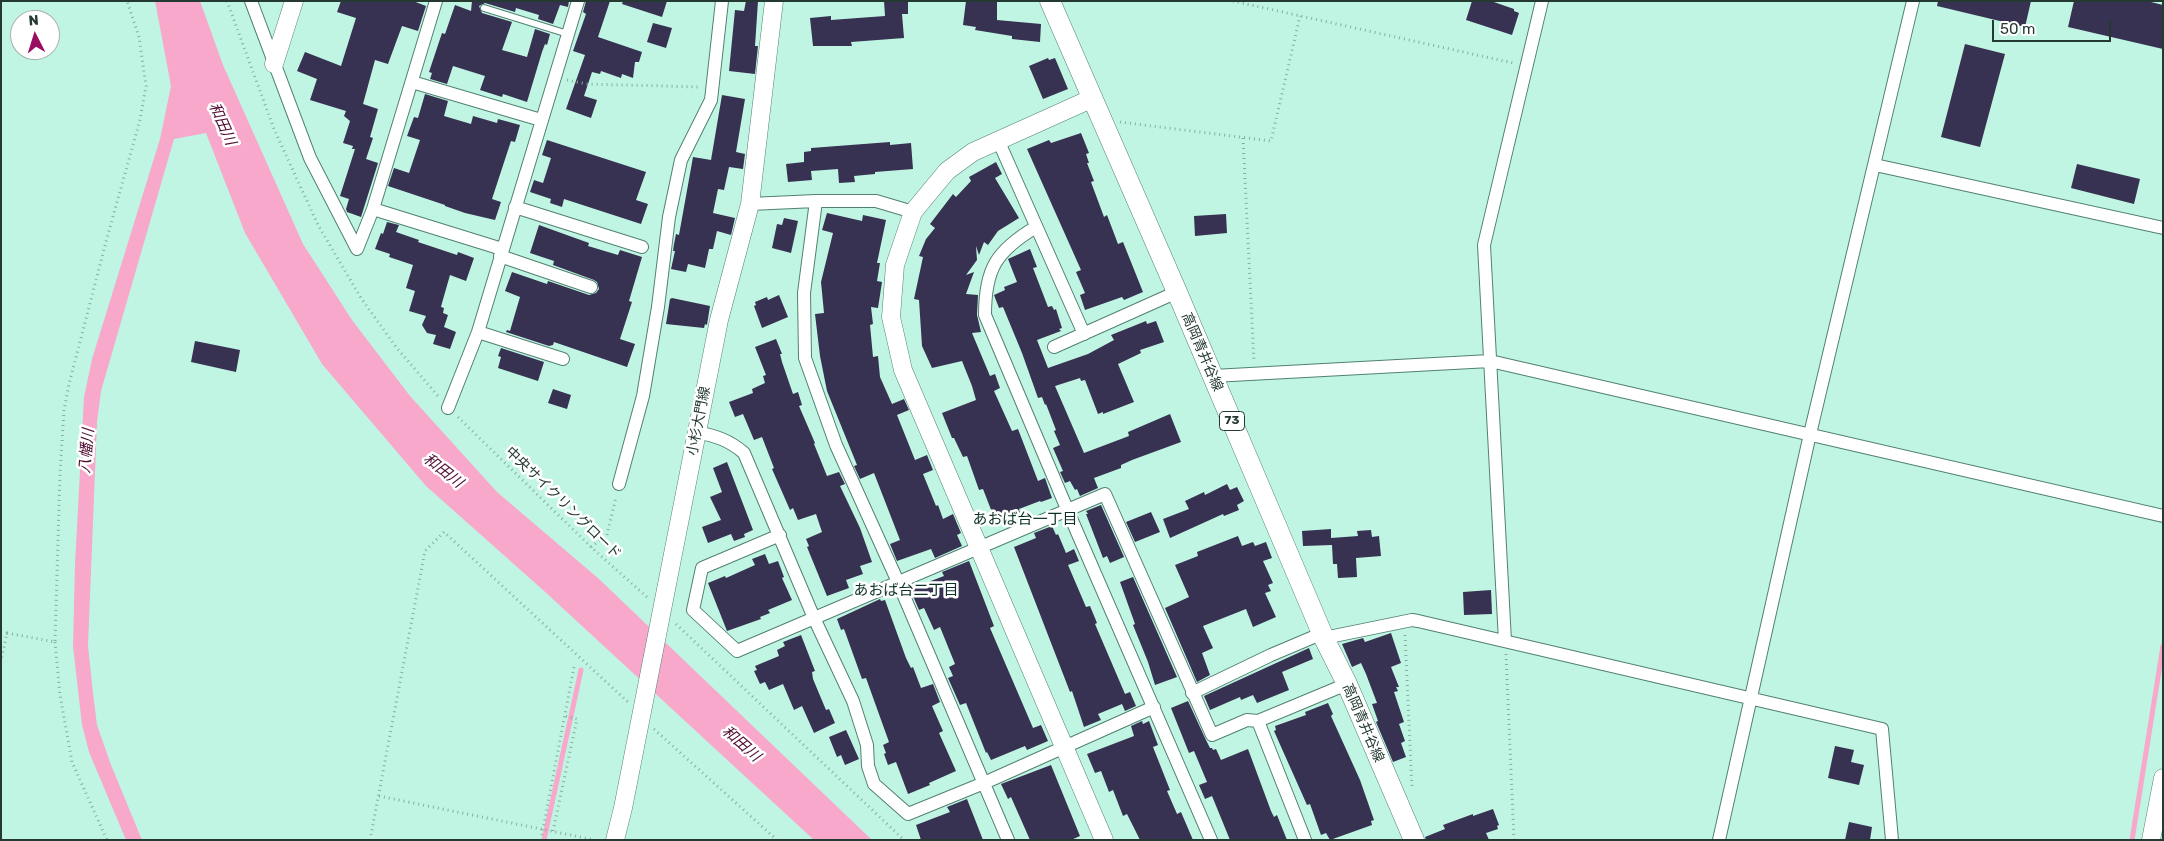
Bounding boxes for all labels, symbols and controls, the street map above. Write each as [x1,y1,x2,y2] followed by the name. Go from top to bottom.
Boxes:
[10,10,60,60] north arrow
[1994,10,2113,42] scale bar
[28,12,39,29] text: N
[2000,20,2035,38] text: 50 m
[205,100,239,148] water label: 和田川
[1178,310,1226,394] street label: 高岡青井谷線
[684,385,714,457] street label: 小杉大門線
[1220,412,1244,431] road number: 73
[76,428,98,474] water label: 八幡川
[502,443,624,563] street label: 中央サイクリングロード
[420,450,466,492] water label: 和田川
[973,511,1077,529] district label: あおば台一丁目
[854,582,958,600] district label: あおば台二丁目
[1339,681,1387,765] street label: 高岡青井谷線
[718,722,764,766] water label: 和田川

